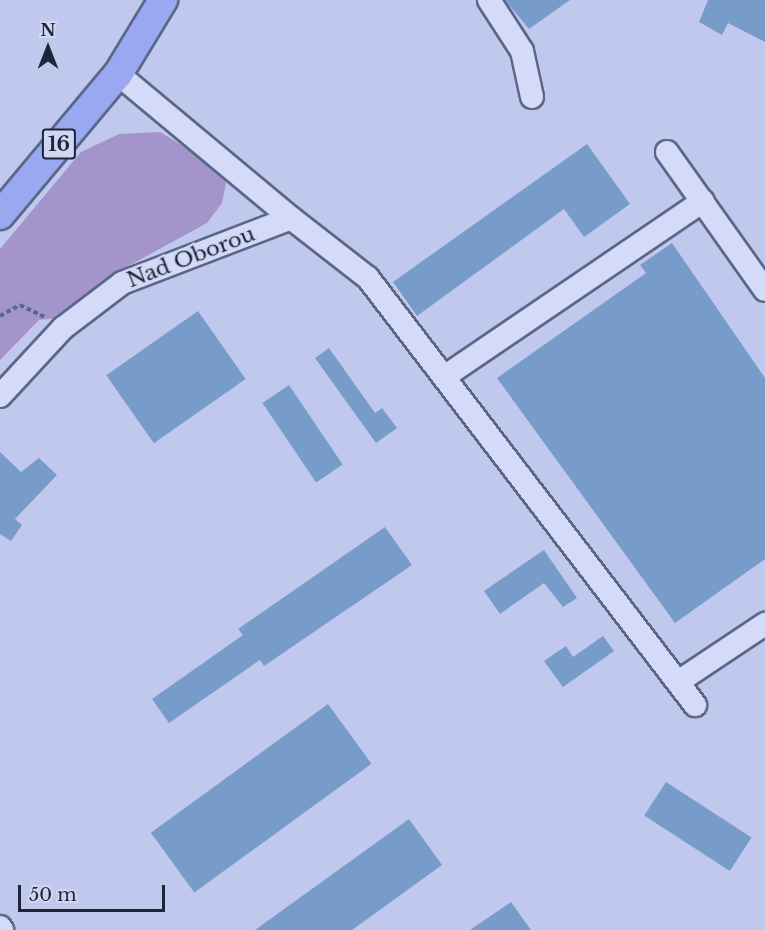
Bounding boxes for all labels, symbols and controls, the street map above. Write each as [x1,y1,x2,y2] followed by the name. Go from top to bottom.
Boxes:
[18,18,78,78] north arrow
[40,20,56,40] text: N
[41,127,77,161] road number: 16
[124,221,258,293] street label: Nad Oborou
[21,873,168,911] scale bar
[29,884,77,906] text: 50 m

